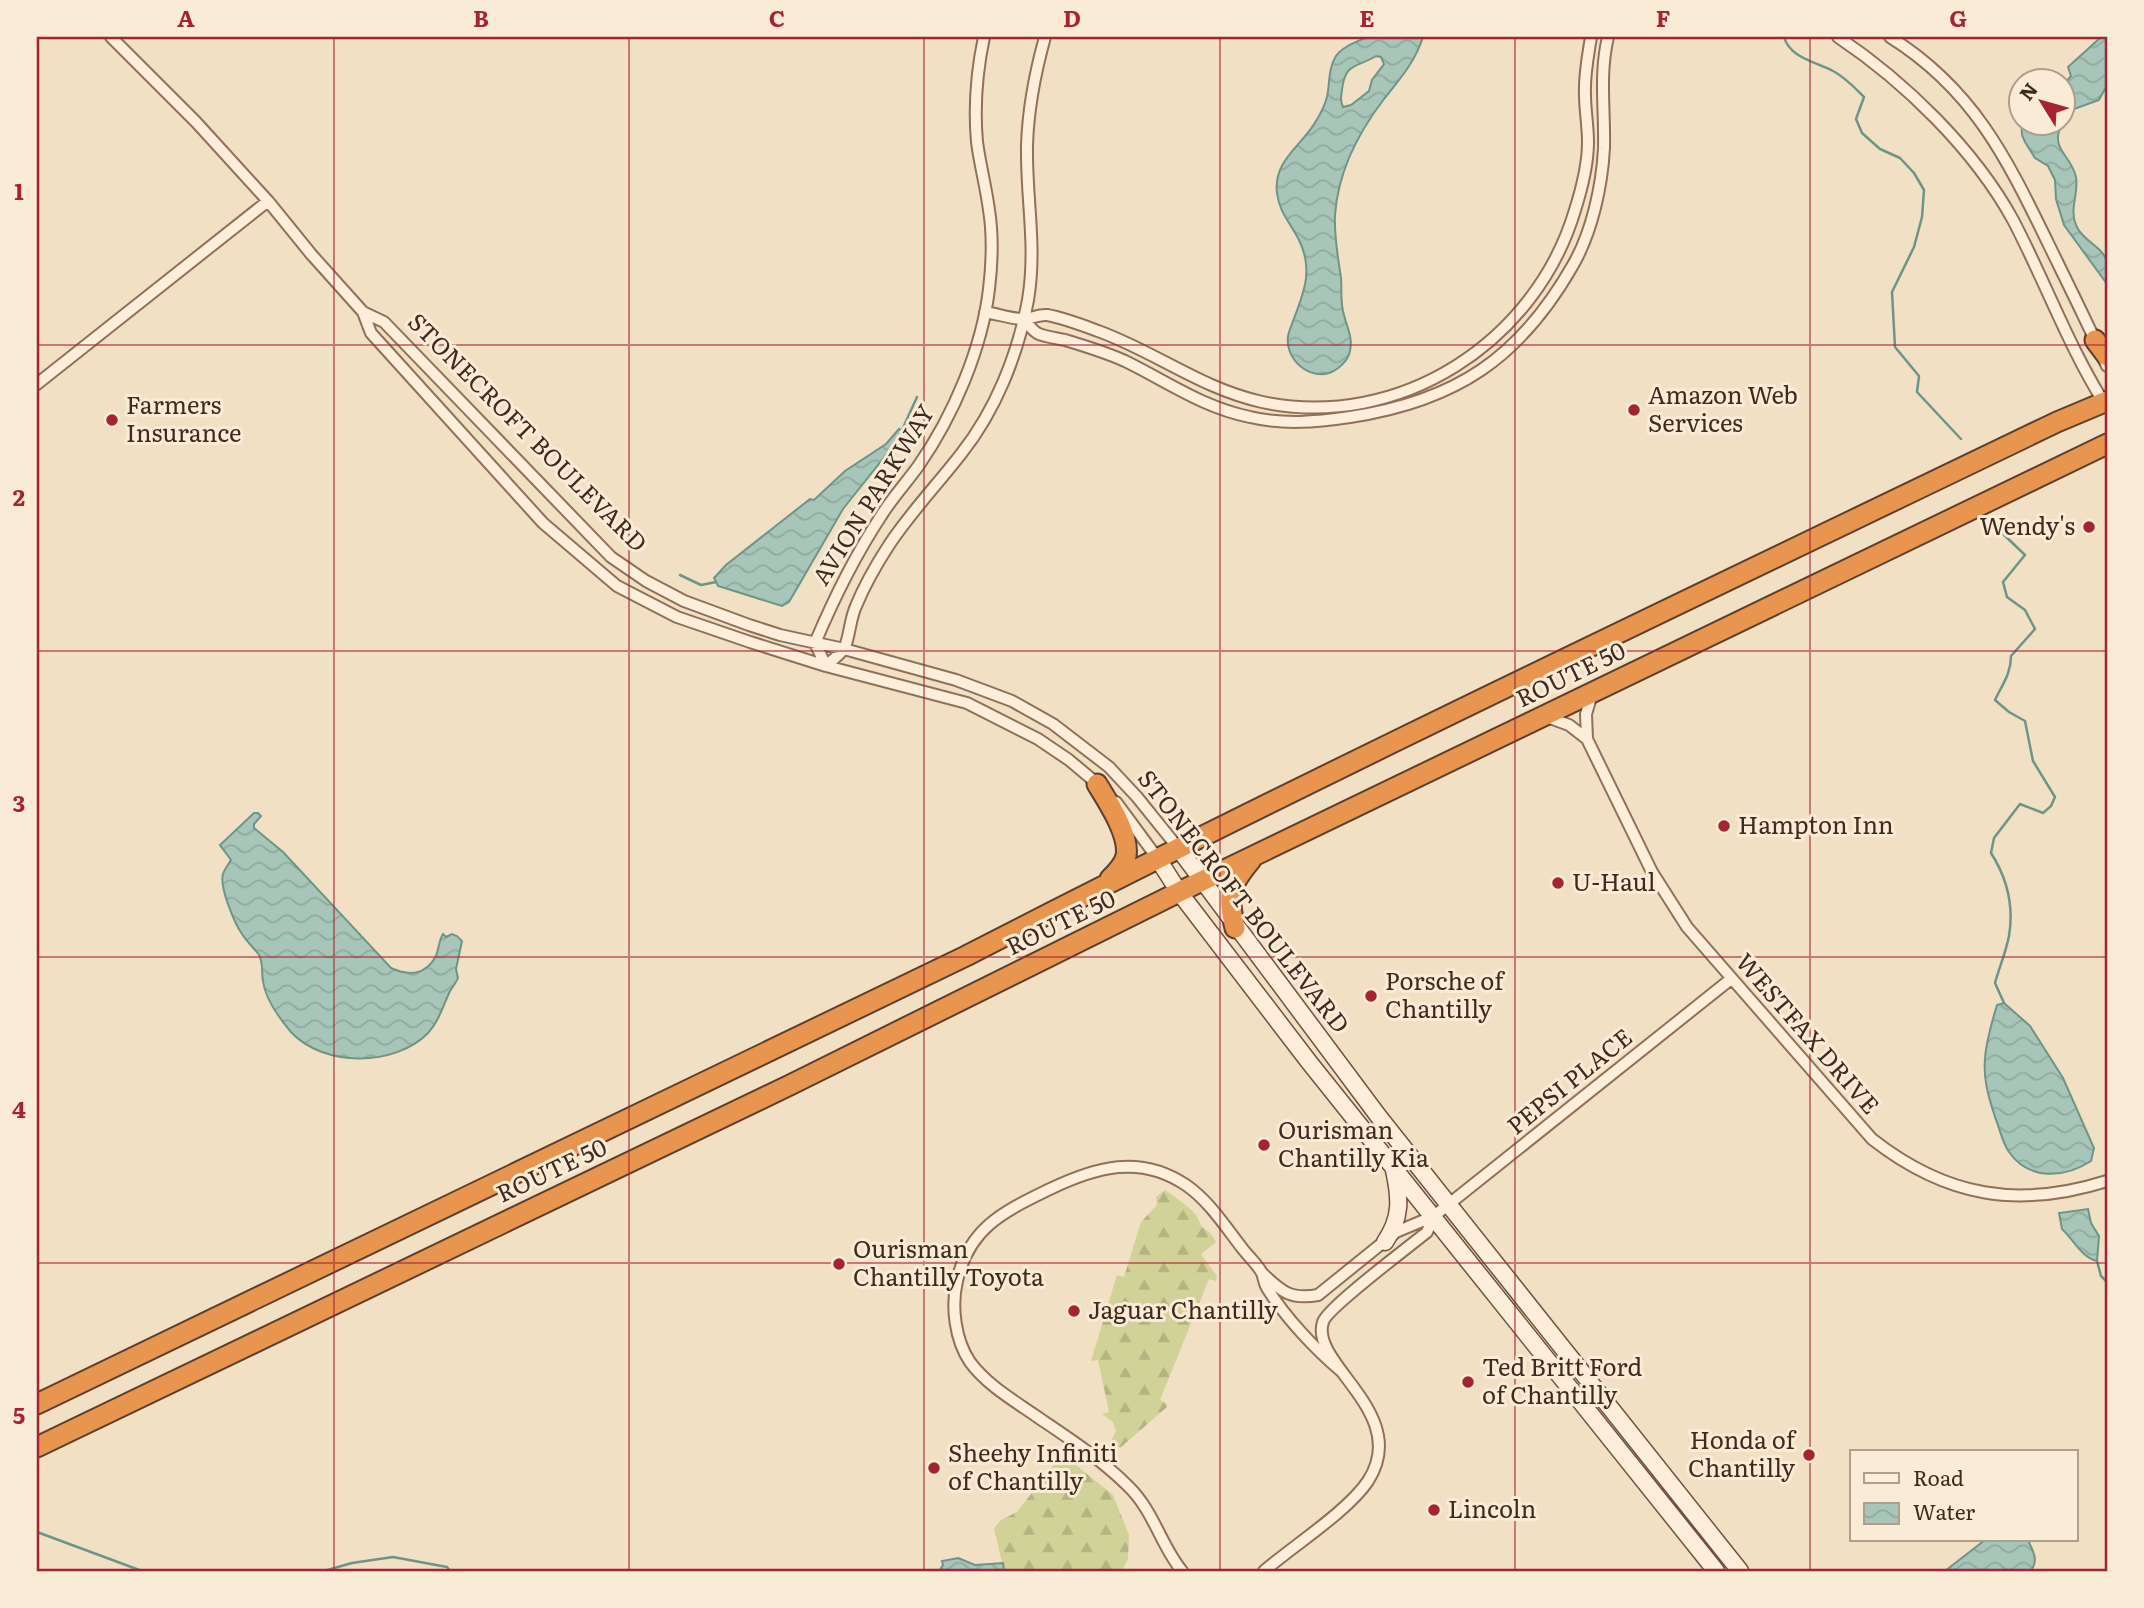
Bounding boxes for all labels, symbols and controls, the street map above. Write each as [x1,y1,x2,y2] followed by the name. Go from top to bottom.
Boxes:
[177,0,195,34] text: A
[473,0,489,34] text: B
[769,0,785,34] text: C
[1063,0,1081,34] text: D
[1359,0,1375,34] text: E
[1656,0,1671,34] text: F
[1949,0,1967,34] text: G
[2008,66,2078,136] north arrow
[2012,76,2044,106] text: N
[14,173,24,207] text: 1
[401,304,656,559] street label: STONECROFT BOULEVARD
[1648,376,1798,439] place label: Amazon Web Services
[126,386,242,449] place label: Farmers Insurance
[802,397,942,591] street label: AVION PARKWAY
[1626,402,1642,418] marker: Amazon Web Services
[104,412,120,428] marker: Farmers Insurance
[13,479,25,513] text: 2
[1980,507,2075,542] place label: Wendy's
[2081,519,2097,535] marker: Wendy's
[1509,631,1631,714] street label: ROUTE 50
[1131,761,1359,1040] street label: STONECROFT BOULEVARD
[13,785,25,819] text: 3
[1738,806,1894,841] place label: Hampton Inn
[1716,818,1732,834] marker: Hampton Inn
[1572,863,1656,898] place label: U-Haul
[1550,875,1566,891] marker: U-Haul
[999,879,1121,962] street label: ROUTE 50
[1729,944,1889,1121] street label: WESTFAX DRIVE
[1385,962,1505,1025] place label: Porsche of Chantilly
[1363,988,1379,1004] marker: Porsche of Chantilly
[1498,1019,1639,1142] street label: PEPSI PLACE
[12,1091,26,1125] text: 4
[1278,1111,1429,1174] place label: Ourisman Chantilly Kia
[490,1128,612,1210] street label: ROUTE 50
[1256,1137,1272,1153] marker: Ourisman Chantilly Kia
[853,1230,1044,1293] place label: Ourisman Chantilly Toyota
[831,1256,847,1272] marker: Ourisman Chantilly Toyota
[1088,1291,1278,1326] place label: Jaguar Chantilly
[1066,1303,1082,1319] marker: Jaguar Chantilly
[1482,1348,1642,1411] place label: Ted Britt Ford of Chantilly
[1460,1374,1476,1390] marker: Ted Britt Ford of Chantilly
[13,1397,25,1431] text: 5
[1688,1421,1797,1484] place label: Honda of Chantilly
[948,1434,1118,1497] place label: Sheehy Infiniti of Chantilly
[1801,1447,1817,1463] marker: Honda of Chantilly
[1850,1450,2078,1542] legend
[926,1460,942,1476] marker: Sheehy Infiniti of Chantilly
[1913,1461,1964,1492] text: Road
[1448,1490,1537,1525] place label: Lincoln
[1913,1495,1975,1526] text: Water
[1426,1502,1442,1518] marker: Lincoln

